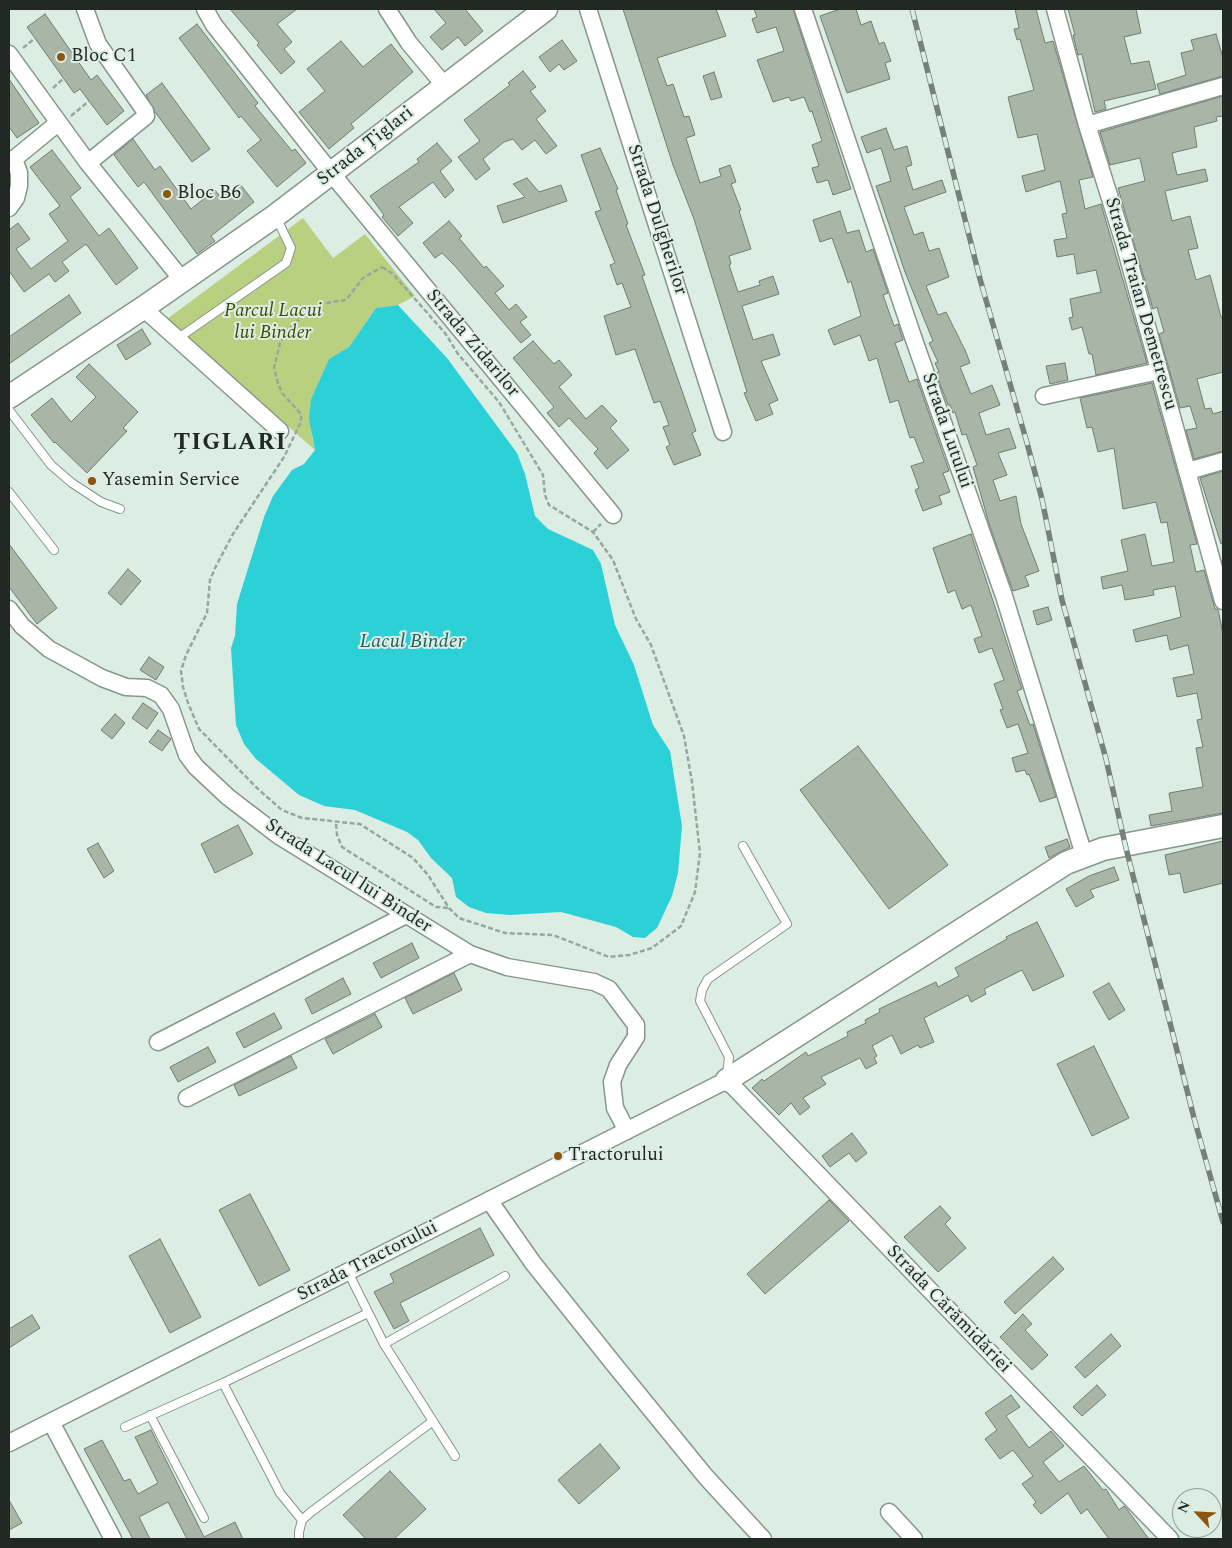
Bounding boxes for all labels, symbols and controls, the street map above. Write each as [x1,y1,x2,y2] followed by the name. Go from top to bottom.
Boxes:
[71,46,136,68] place label: Bloc C1
[55,51,67,63] marker: Bloc C1
[313,102,419,192] street label: Strada Țiglari
[621,142,691,298] street label: Strada Dulgherilor
[177,183,241,205] place label: Bloc B6
[161,188,173,200] marker: Bloc B6
[1099,195,1181,413] street label: Strada Traian Demetrescu
[420,285,524,403] street label: Strada Zidarilor
[224,301,322,345] park label: Parcul Lacui lui Binder
[916,370,976,492] street label: Strada Lutului
[173,430,287,458] district label: ȚIGLARI
[102,470,240,492] place label: Yasemin Service
[86,475,98,487] marker: Yasemin Service
[359,631,465,655] water label: Lacul Binder
[260,815,436,939] street label: Strada Lacul lui Binder
[568,1145,664,1167] place label: Tractorului
[552,1150,564,1162] marker: Tractorului
[294,1217,442,1307] street label: Strada Tractorului
[881,1241,1015,1379] street label: Strada Cărămidăriei
[1172,1488,1222,1538] north arrow
[1172,1497,1196,1516] text: N

